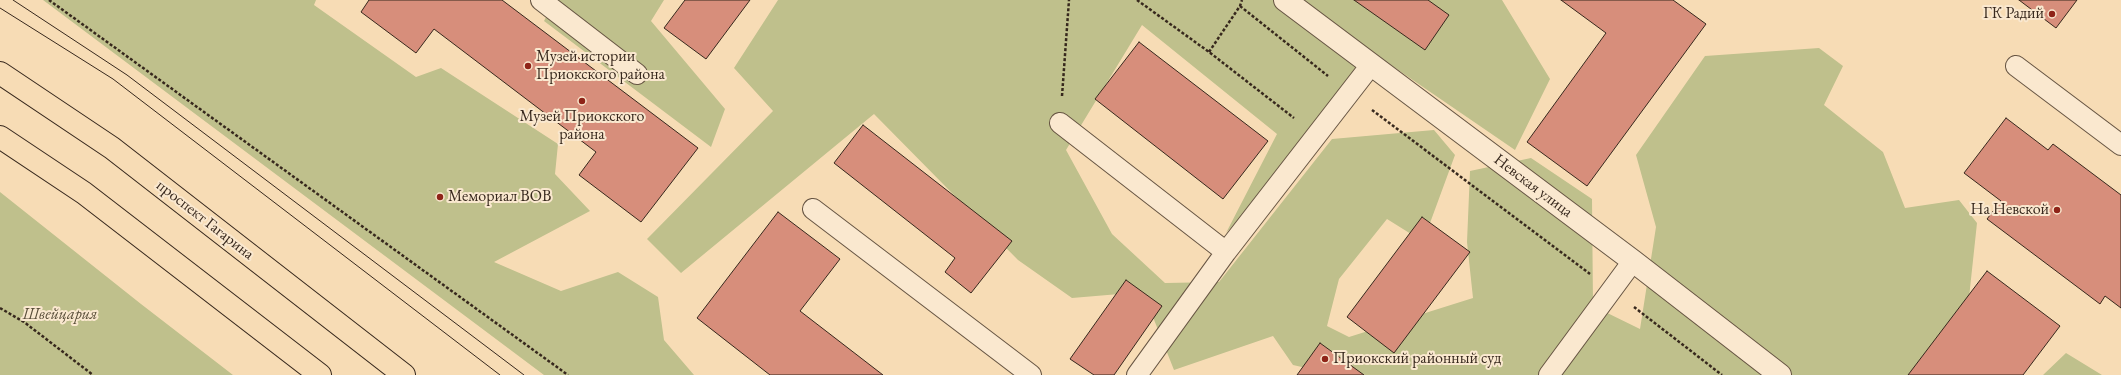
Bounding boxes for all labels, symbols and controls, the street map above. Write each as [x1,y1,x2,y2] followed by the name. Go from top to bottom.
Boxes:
[1983,4,2044,24] place label: ГК Радий
[2047,9,2057,19] marker: ГК Радий
[536,47,665,85] place label: Музей истории Приокского района
[523,61,533,71] marker: Музей истории Приокского района
[577,96,587,106] marker: Музей Приокского района
[520,107,644,145] place label: Музей Приокского района
[1490,150,1576,222] street label: Невская улица
[152,176,258,264] street label: проспект Гагарина
[448,187,551,207] place label: Мемориал ВОВ
[435,192,445,202] marker: Мемориал ВОВ
[1971,200,2049,220] place label: На Невской
[2052,205,2062,215] marker: На Невской
[22,305,98,325] park label: Швейцария
[1333,349,1501,369] place label: Приокский районный суд
[1320,354,1330,364] marker: Приокский районный суд

